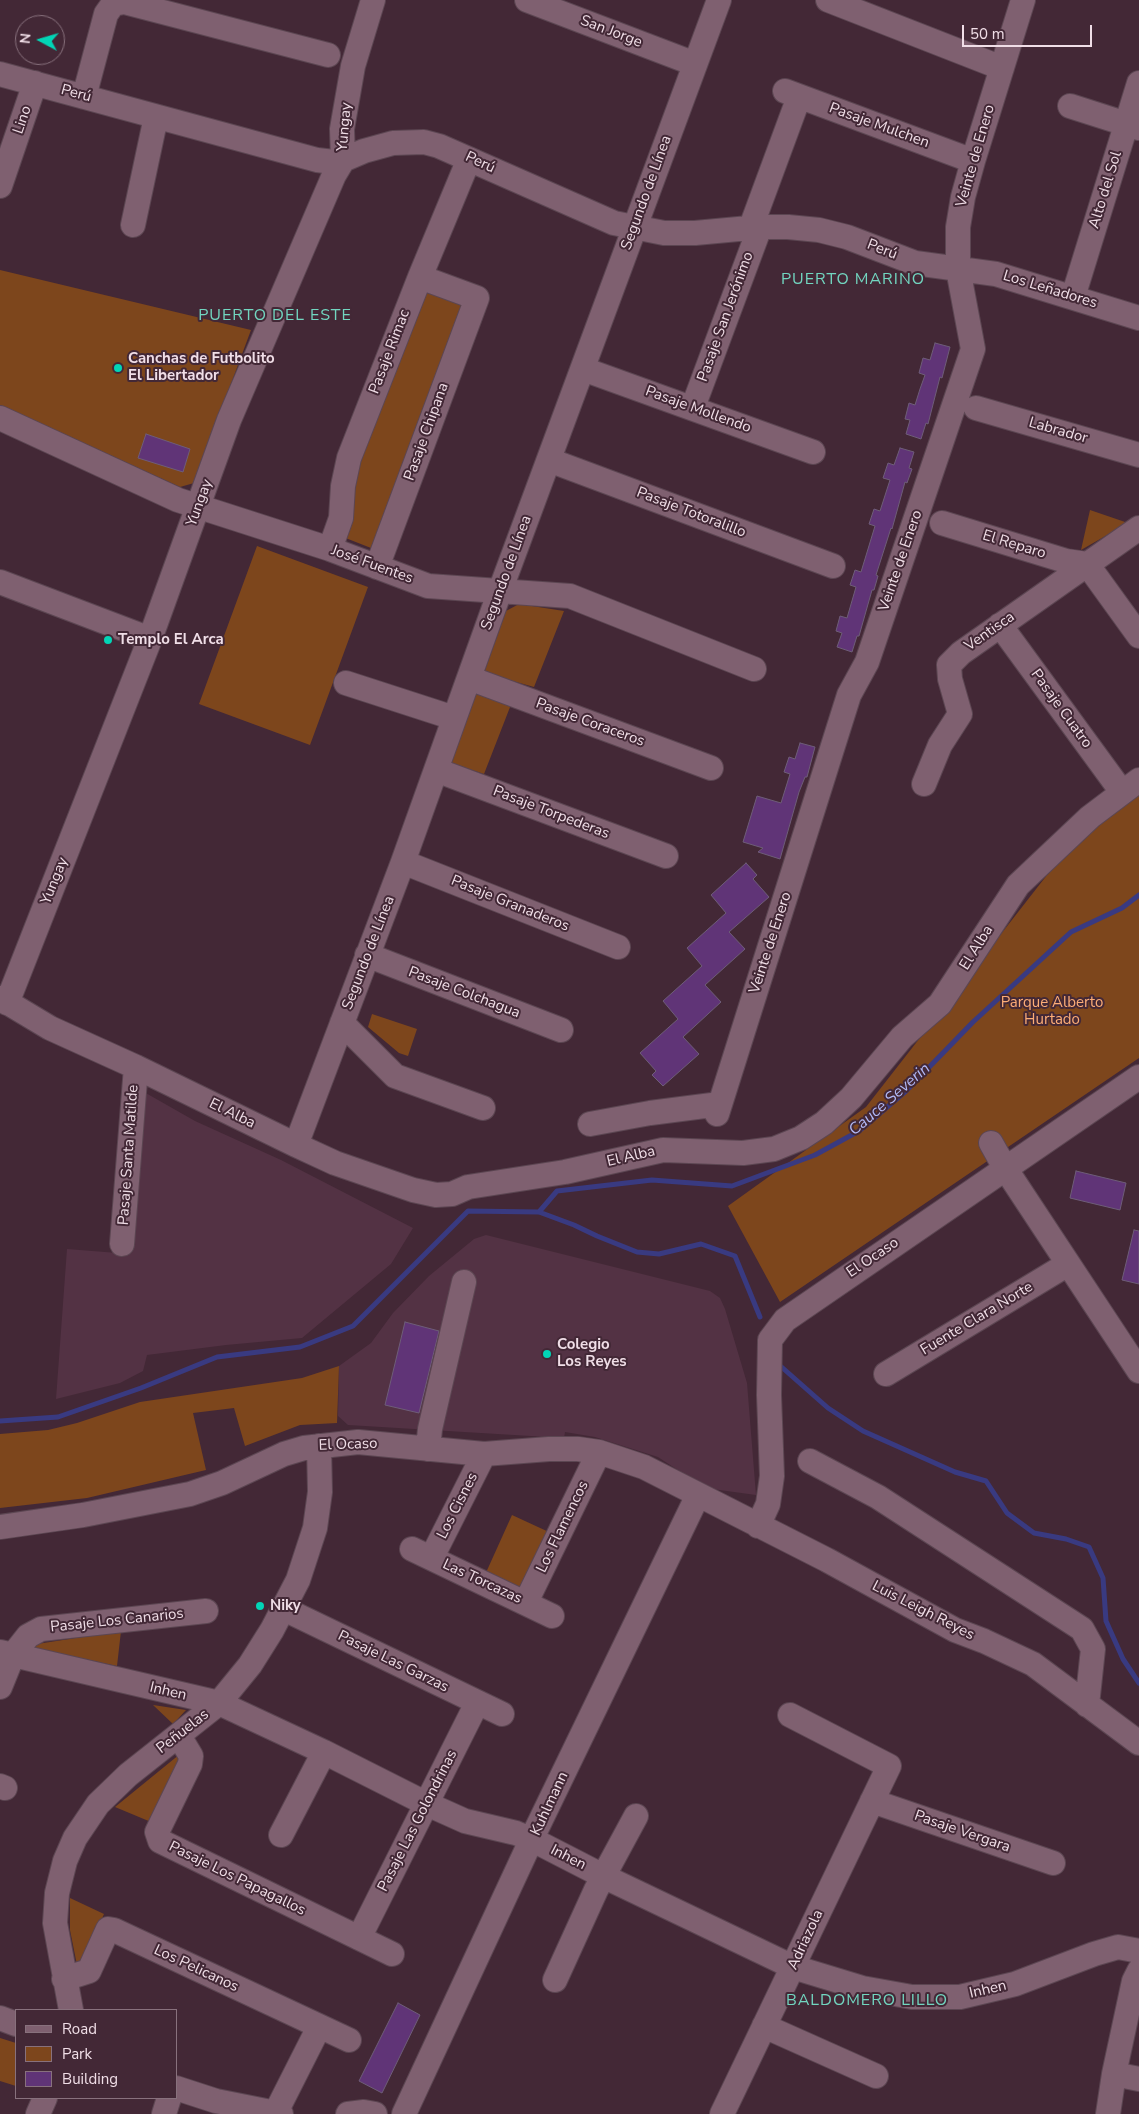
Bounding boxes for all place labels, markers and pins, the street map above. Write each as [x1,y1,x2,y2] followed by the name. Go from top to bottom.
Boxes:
[128,350,275,385] place label: Canchas de Futbolito El Libertador
[112,362,124,374] marker: Canchas de Futbolito El Libertador
[118,631,224,649] place label: Templo El Arca
[102,634,114,646] marker: Templo El Arca
[557,1336,627,1371] place label: Colegio Los Reyes
[541,1348,553,1360] marker: Colegio Los Reyes
[270,1597,301,1615] place label: Niky
[254,1600,266,1612] marker: Niky

